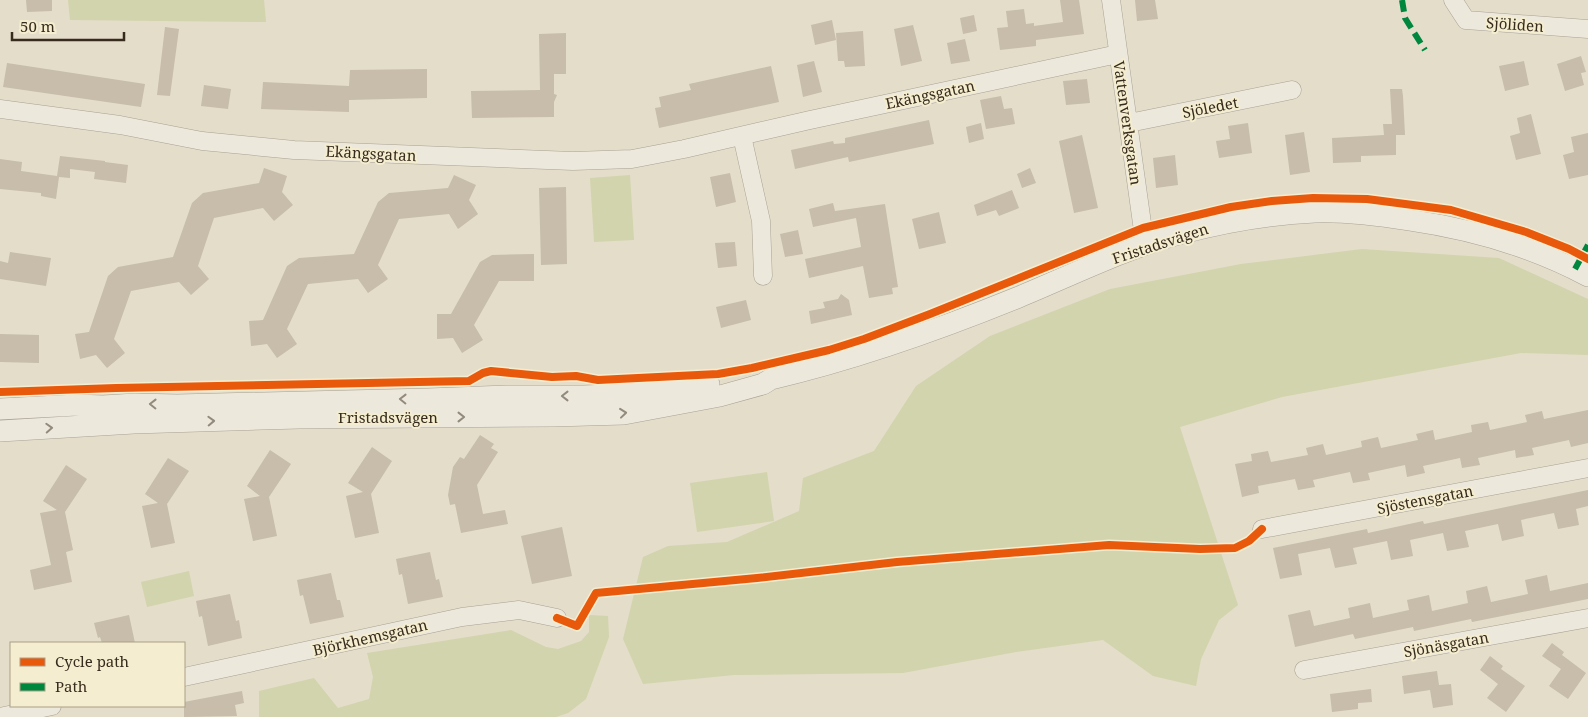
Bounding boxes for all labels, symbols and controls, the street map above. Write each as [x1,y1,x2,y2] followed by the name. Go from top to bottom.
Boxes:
[12,10,125,42] scale bar
[1486,12,1545,36] street label: Sjöliden
[20,16,55,36] text: 50 m
[1109,60,1147,187] street label: Vattenverksgatan
[883,75,977,113] street label: Ekängsgatan
[1180,92,1240,122] street label: Sjöledet
[325,141,417,165] street label: Ekängsgatan
[1109,218,1211,268] street label: Fristadsvägen
[561,391,568,401] one-way arrow
[398,394,406,404] one-way arrow
[149,399,156,409] one-way arrow
[338,407,438,427] street label: Fristadsvägen
[620,408,628,419] one-way arrow
[458,412,465,422] one-way arrow
[207,415,215,426] one-way arrow
[45,422,53,433] one-way arrow
[1375,480,1475,518] street label: Sjöstensgatan
[311,614,430,660] street label: Björkhemsgatan
[1402,627,1490,661] street label: Sjönäsgatan
[10,642,185,707] legend
[55,651,130,671] text: Cycle path
[55,676,88,696] text: Path

